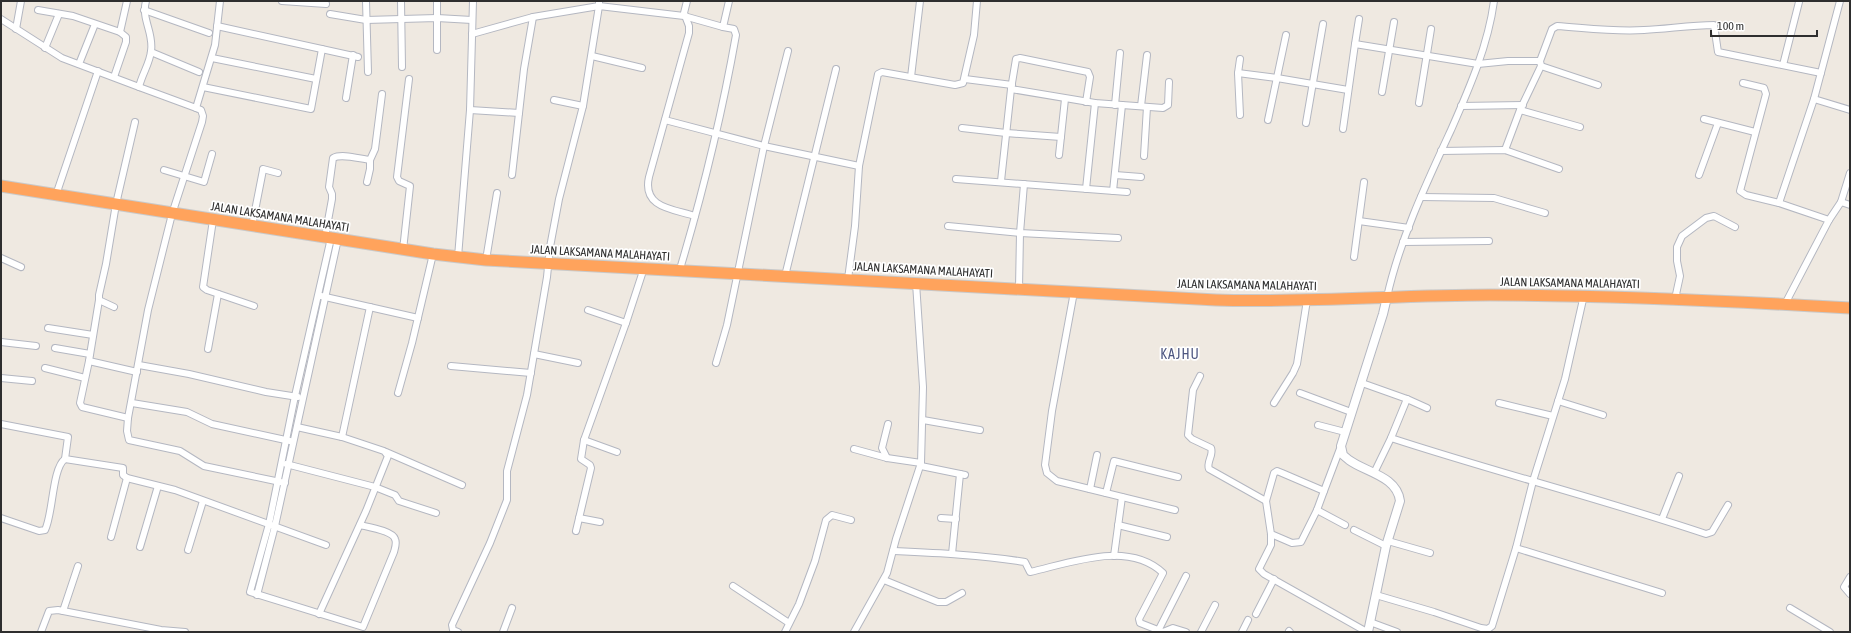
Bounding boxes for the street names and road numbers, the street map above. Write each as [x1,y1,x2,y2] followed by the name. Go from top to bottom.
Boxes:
[210,199,350,235] street label: JALAN LAKSAMANA MALAHAYATI
[530,242,670,264] street label: JALAN LAKSAMANA MALAHAYATI
[853,259,993,281] street label: JALAN LAKSAMANA MALAHAYATI
[1500,275,1640,291] street label: JALAN LAKSAMANA MALAHAYATI
[1177,277,1317,293] street label: JALAN LAKSAMANA MALAHAYATI

